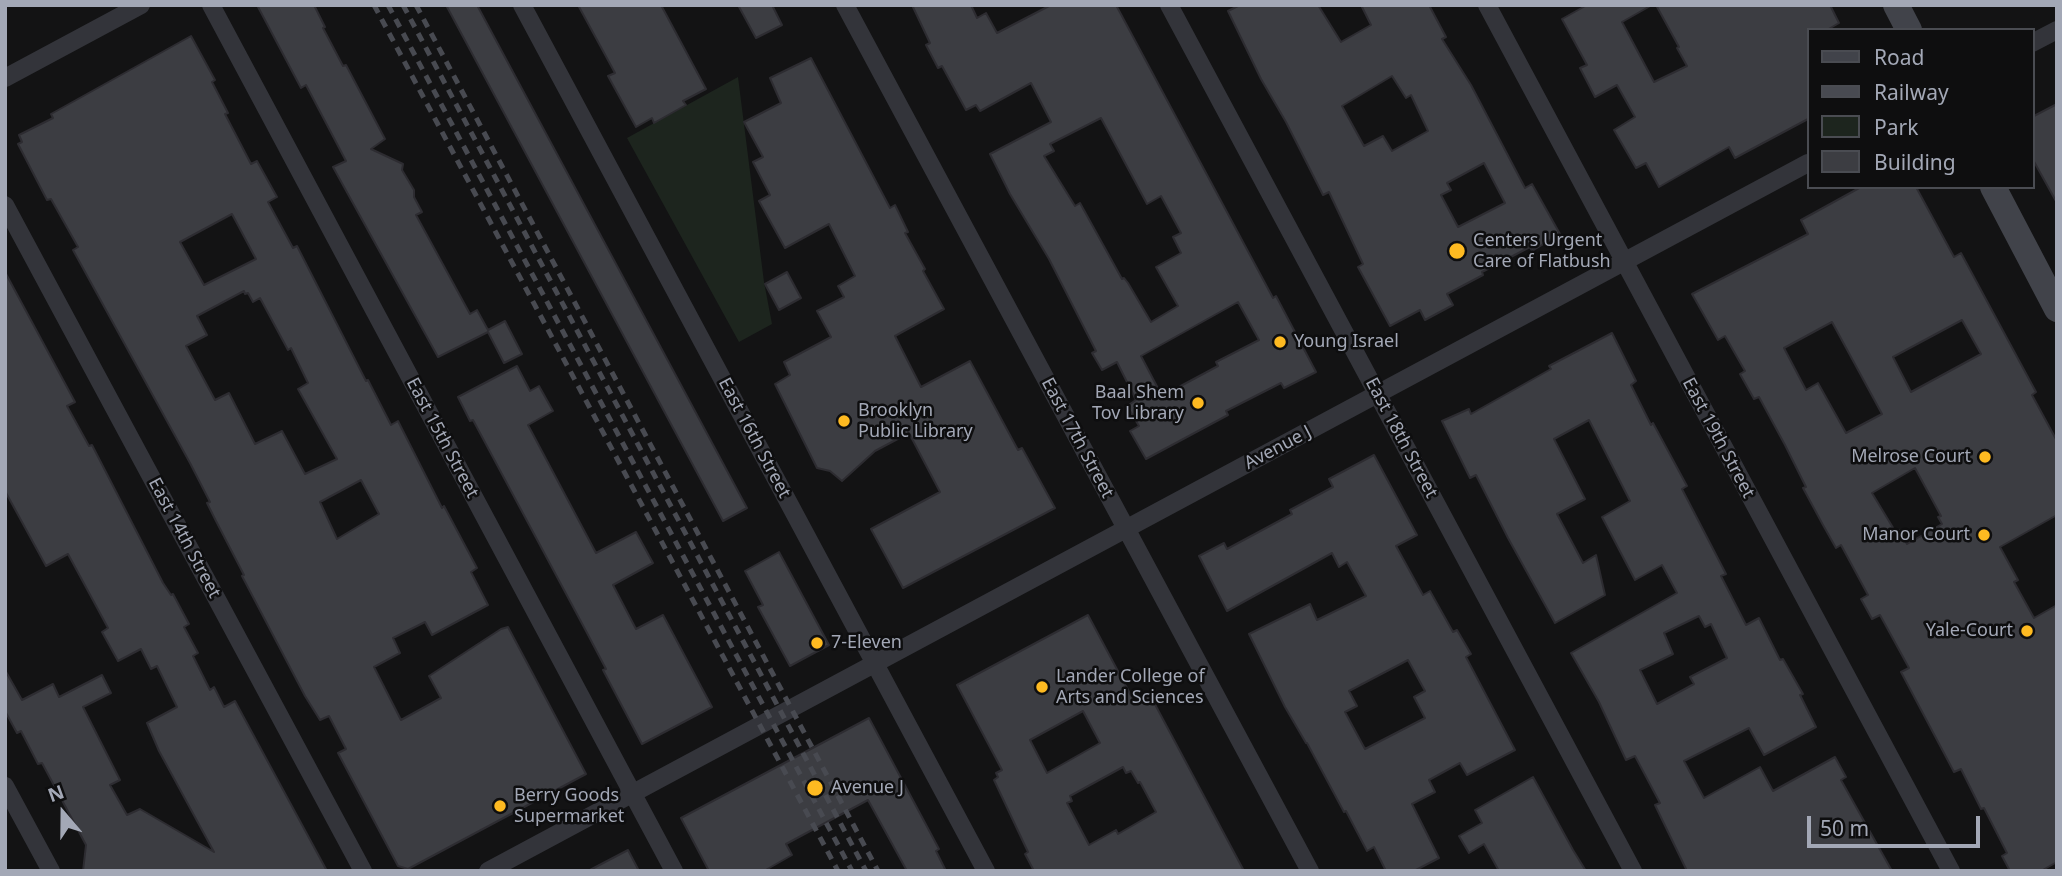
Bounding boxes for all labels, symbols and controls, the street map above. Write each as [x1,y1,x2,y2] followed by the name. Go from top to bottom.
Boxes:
[1806,28,2034,189] legend
[1874,43,1924,71] text: Road
[1874,78,1949,106] text: Railway
[1874,113,1918,141] text: Park
[1874,148,1956,176] text: Building
[1473,230,1611,272] place label: Centers Urgent Care of Flatbush
[1447,241,1467,261] marker: Centers Urgent Care of Flatbush
[1294,331,1399,353] place label: Young Israel
[1272,334,1288,350] marker: Young Israel
[401,374,483,502] street label: East 15th Street
[713,374,795,502] street label: East 16th Street
[1036,374,1118,502] street label: East 17th Street
[1360,374,1442,502] street label: East 18th Street
[1677,374,1759,502] street label: East 19th Street
[1092,382,1184,424] place label: Baal Shem Tov Library
[1190,395,1206,411] marker: Baal Shem Tov Library
[858,400,973,442] place label: Brooklyn Public Library
[836,413,852,429] marker: Brooklyn Public Library
[1241,421,1315,475] street label: Avenue J
[1851,446,1971,468] place label: Melrose Court
[1977,449,1993,465] marker: Melrose Court
[143,474,225,602] street label: East 14th Street
[1862,524,1970,546] place label: Manor Court
[1976,527,1992,543] marker: Manor Court
[1926,620,2013,642] place label: Yale-Court
[2019,623,2035,639] marker: Yale-Court
[831,632,902,654] place label: 7-Eleven
[809,635,825,651] marker: 7-Eleven
[1056,666,1205,708] place label: Lander College of Arts and Sciences
[1034,679,1050,695] marker: Lander College of Arts and Sciences
[831,777,904,799] place label: Avenue J
[28,778,98,848] north arrow
[44,778,68,808] text: N
[805,778,825,798] marker: Avenue J
[514,785,624,828] place label: Berry Goods Supermarket
[492,798,508,814] marker: Berry Goods Supermarket
[1810,802,1983,846] scale bar
[1820,814,1869,842] text: 50 m

